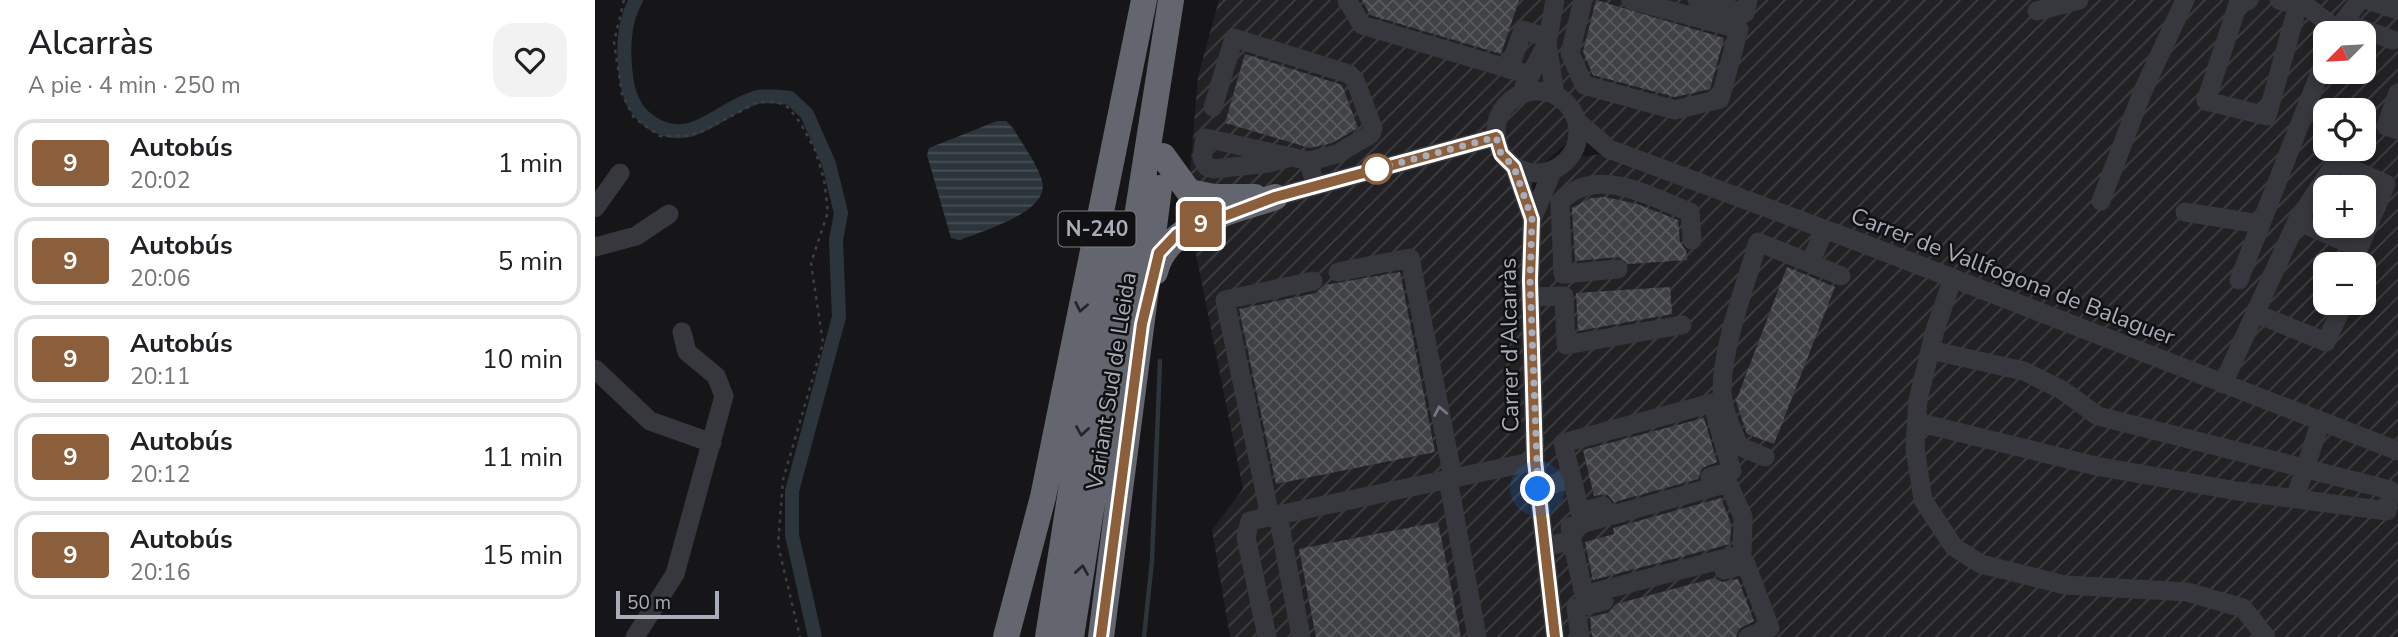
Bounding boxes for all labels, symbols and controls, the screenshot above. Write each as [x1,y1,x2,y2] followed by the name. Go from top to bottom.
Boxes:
[28,21,153,66] text: Alcarràs
[2313,21,2377,84] north arrow
[2313,21,2376,315] map controls
[493,23,567,97] button: heart
[28,70,241,101] text: A pie · 4 min · 250 m
[2313,98,2376,161] button: locate
[130,130,233,165] text: Autobús
[498,146,563,181] text: 1 min
[63,147,78,179] text: 9
[1362,154,1392,184] unlabelled marker
[130,165,190,196] text: 20:02
[2313,175,2376,238] button: +
[1846,200,2180,353] street label: Carrer de Vallfogona de Balaguer
[1178,201,1224,247] line badge: 9
[1194,208,1208,240] text: 9
[1058,212,1135,246] road number: N-240
[130,228,233,263] text: Autobús
[498,244,563,279] text: 5 min
[63,245,78,277] text: 9
[2313,252,2376,315] button: −
[1492,258,1527,432] street label: Carrer d'Alcarràs
[130,263,190,294] text: 20:06
[1079,270,1144,493] street label: Variant Sud de Lleida
[1075,301,1090,313] one-way arrow
[130,326,233,361] text: Autobús
[482,342,563,377] text: 10 min
[63,343,78,375] text: 9
[130,361,190,392] text: 20:11
[1433,405,1448,417] one-way arrow
[130,424,233,459] text: Autobús
[1075,425,1090,437] one-way arrow
[482,440,563,475] text: 11 min
[63,441,78,473] text: 9
[130,459,190,490] text: 20:12
[1520,471,1555,506] your location
[130,522,233,557] text: Autobús
[482,538,563,573] text: 15 min
[63,539,78,571] text: 9
[130,557,190,588] text: 20:16
[1074,564,1089,575] one-way arrow
[616,588,719,620] scale bar
[627,590,671,616] text: 50 m

